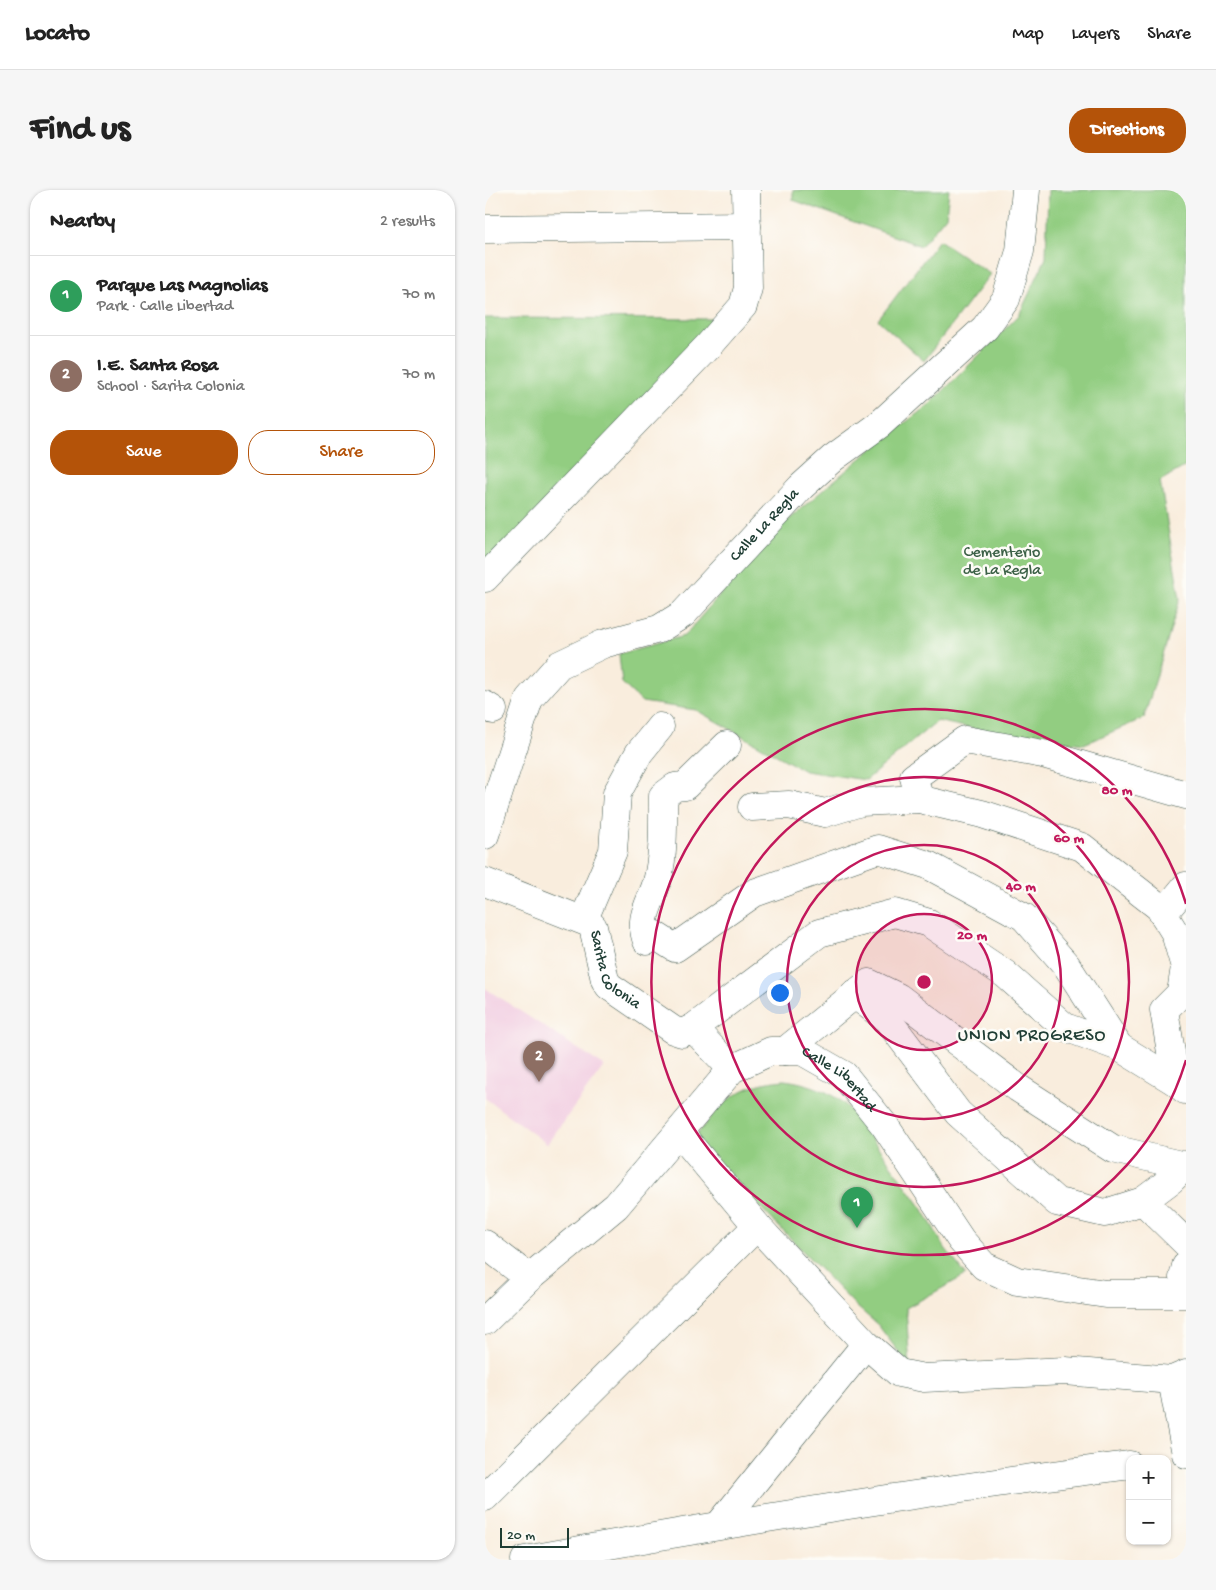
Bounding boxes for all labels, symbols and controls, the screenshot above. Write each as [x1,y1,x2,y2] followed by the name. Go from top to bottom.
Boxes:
[25,20,90,49] text: Locato
[1012,24,1044,45] text: Map
[1072,24,1119,45] text: Layers
[1147,24,1191,45] text: Share
[1069,108,1186,153] button: Directions
[30,110,130,151] text: Find us
[50,210,115,235] text: Nearby
[380,213,435,232] text: 2 results
[97,275,268,298] text: Parque Las Magnolias
[63,286,69,305] text: 1
[402,286,435,305] text: 70 m
[97,298,233,317] text: Park · Calle Libertad
[97,355,218,378] text: I.E. Santa Rosa
[62,366,70,385] text: 2
[402,366,435,385] text: 70 m
[97,378,245,397] text: School · Sarita Colonia
[50,430,238,475] button: Save
[248,430,435,475] button: Share
[726,484,805,566] street label: Calle La Regla
[963,544,1042,581] park label: Cementerio de La Regla
[1102,782,1133,800] text: 80 m
[1054,830,1085,848] text: 60 m
[1005,878,1036,896] text: 40 m
[957,927,987,945] text: 20 m
[585,929,645,1015] street label: Sarita Colonia
[915,973,933,991] centre of rings
[767,980,793,1006] your location
[958,1026,1106,1047] district label: UNION PROGRESO
[523,1041,555,1082] pin: 2
[798,1043,881,1118] street label: Calle Libertad
[841,1187,873,1228] pin: 1
[1126,1455,1171,1545] map controls
[1126,1455,1171,1500] button: +
[1126,1500,1171,1545] button: −
[500,1525,569,1548] scale bar
[507,1528,535,1545] text: 20 m

